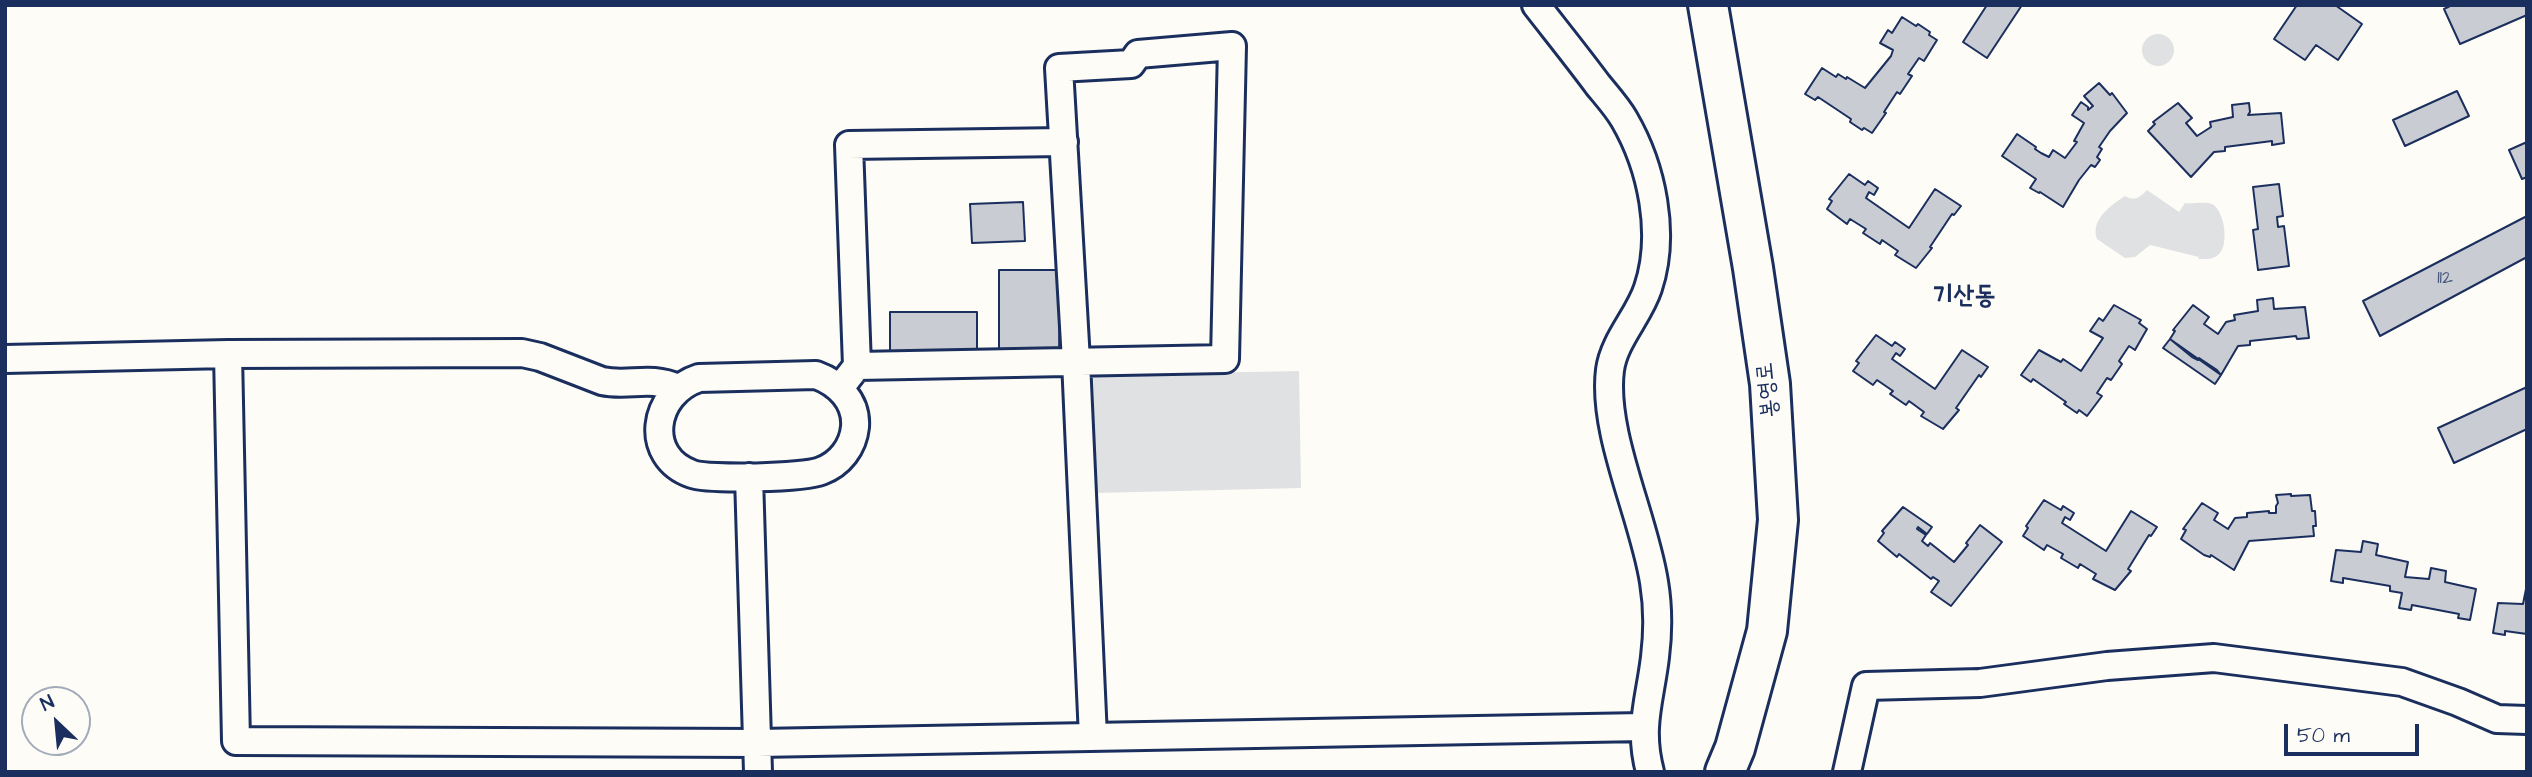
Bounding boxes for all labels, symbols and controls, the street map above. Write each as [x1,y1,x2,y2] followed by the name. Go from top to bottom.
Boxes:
[2437,268,2453,290] house number: 112
[1933,282,1995,314] district label: 기산동
[1752,361,1786,419] street label: 봉영로
[21,686,91,756] north arrow
[36,689,59,718] text: N
[2287,710,2422,754] scale bar
[2297,721,2350,750] text: 50 m

